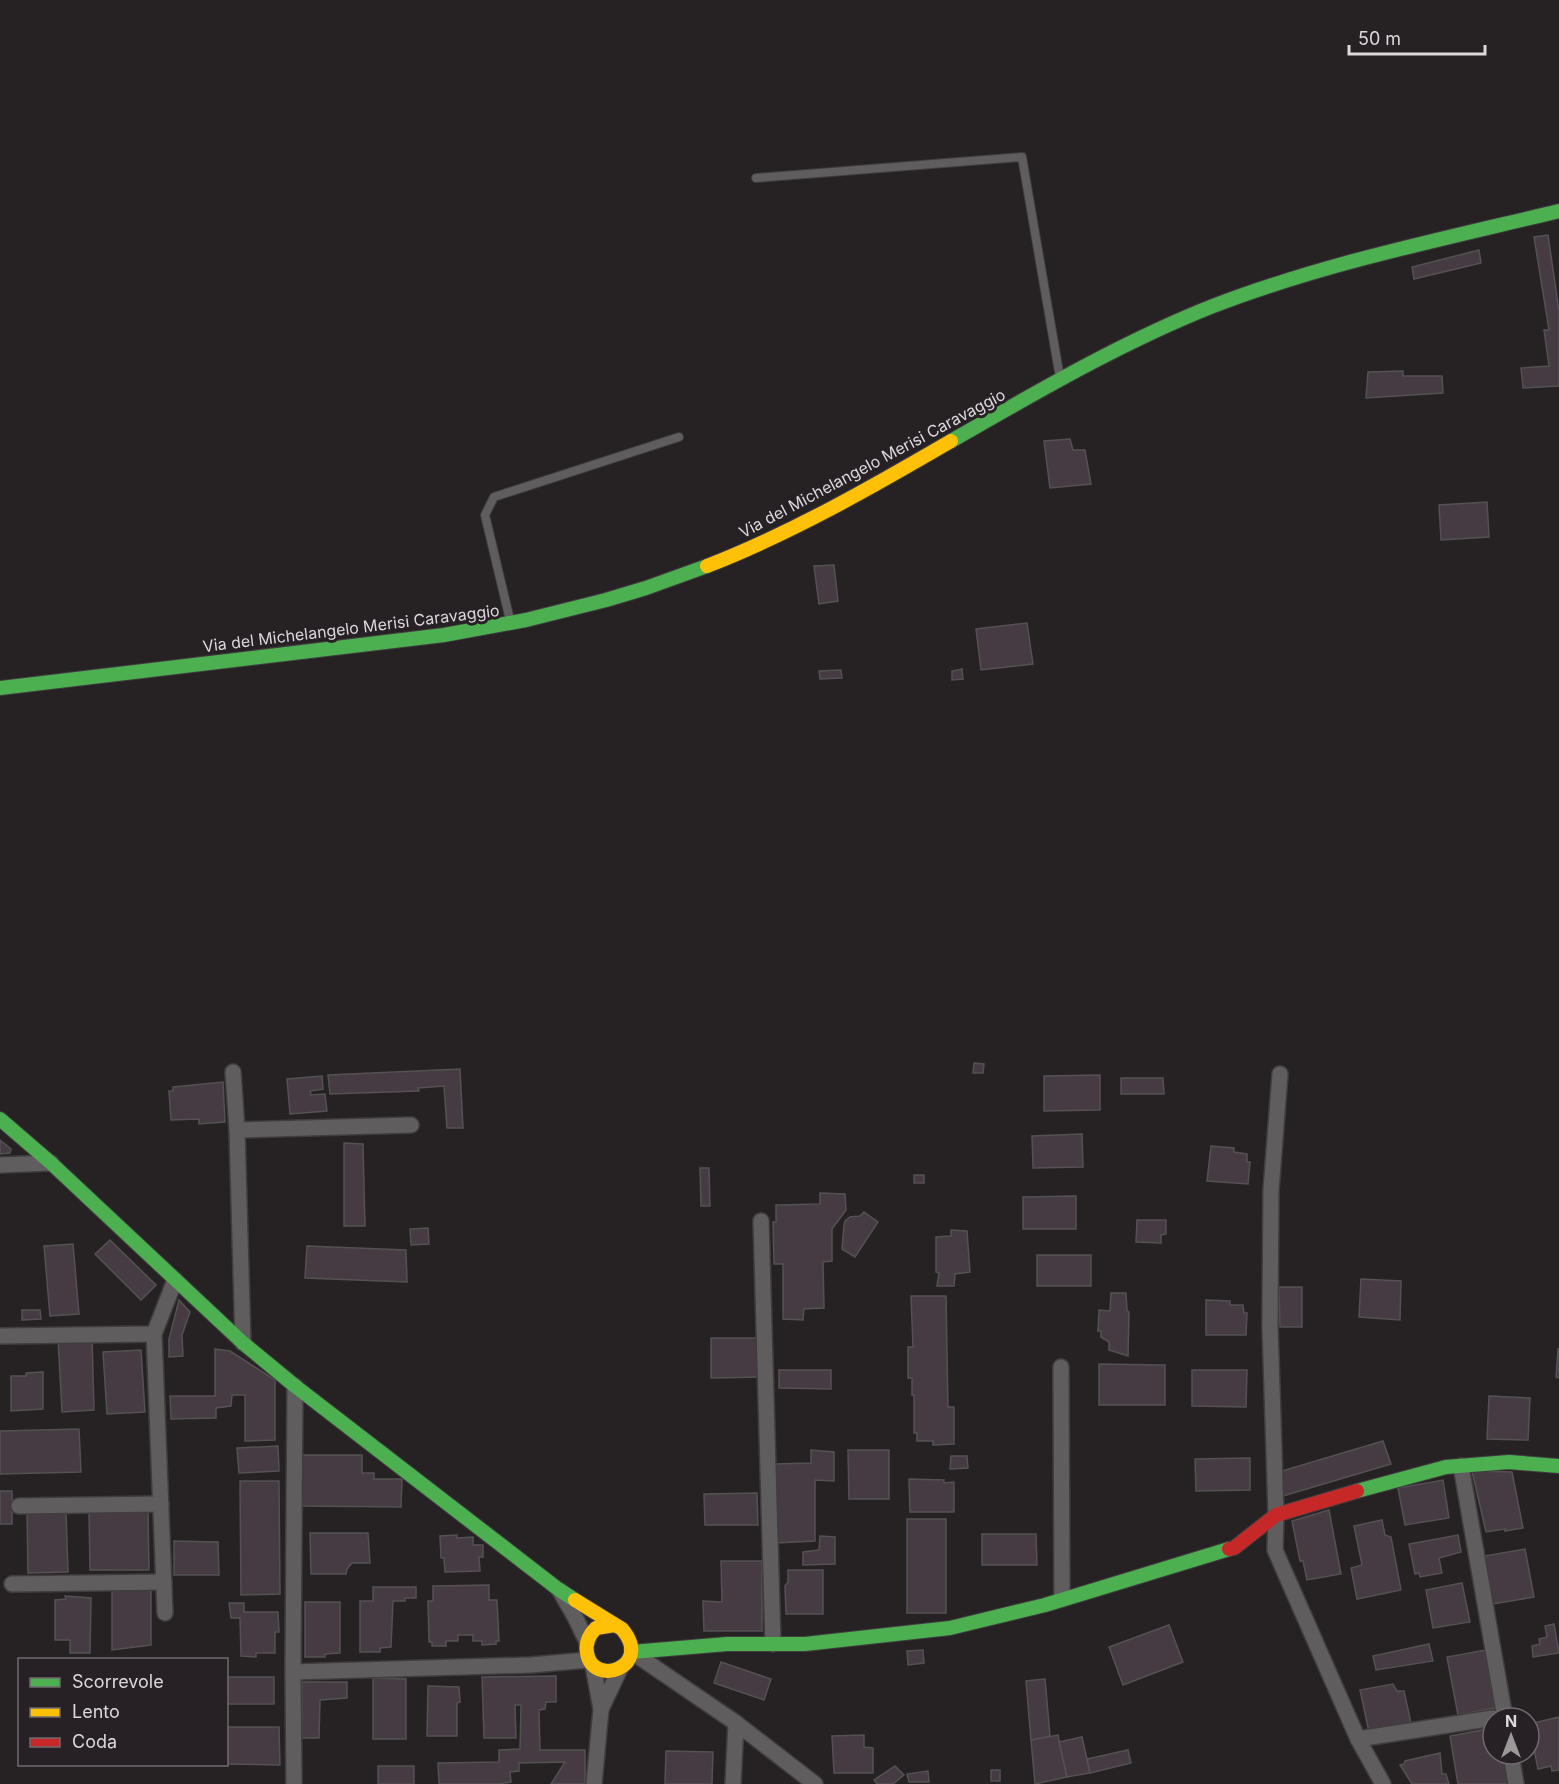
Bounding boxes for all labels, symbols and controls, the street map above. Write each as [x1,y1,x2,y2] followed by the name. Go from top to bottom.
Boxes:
[1349,18,1486,56] scale bar
[1358,28,1401,49] text: 50 m
[735,384,1009,542] street label: Via del Michelangelo Merisi Caravaggio
[202,600,500,656] street label: Via del Michelangelo Merisi Caravaggio
[18,1658,228,1766] legend
[72,1671,164,1692] text: Scorrevole
[72,1701,120,1722] text: Lento
[1481,1706,1541,1766] north arrow
[1505,1711,1517,1731] text: N
[72,1731,117,1752] text: Coda

